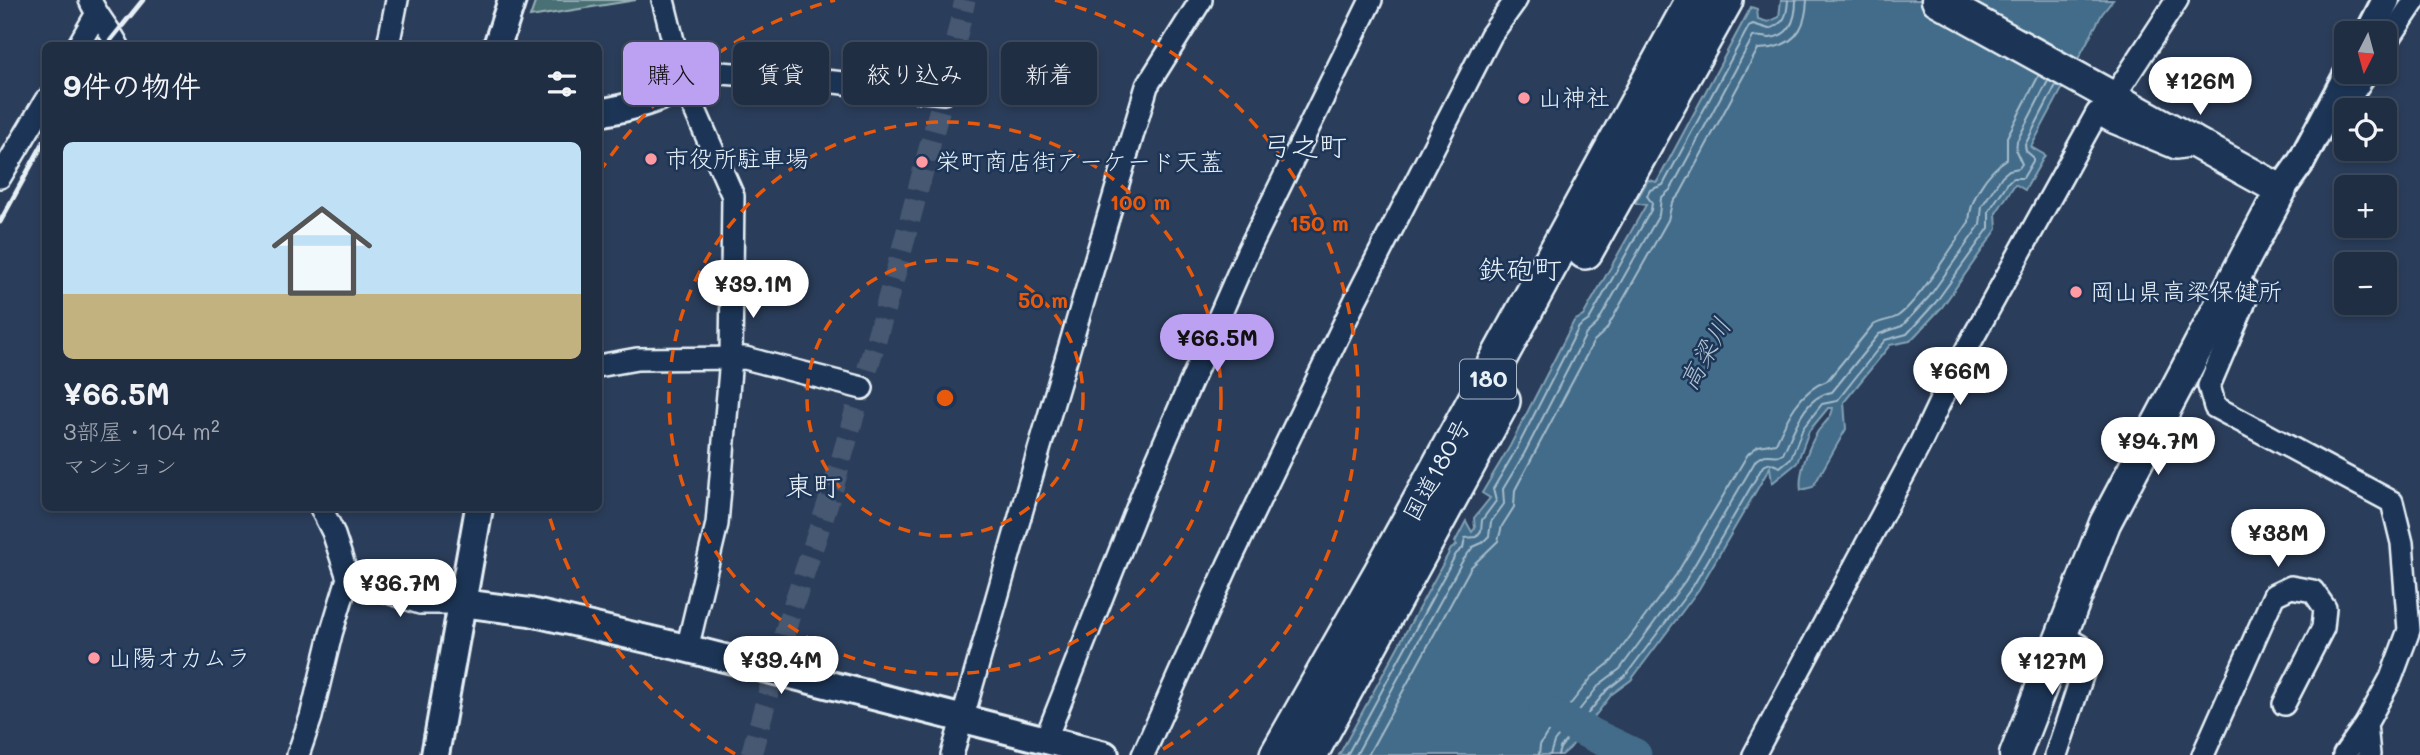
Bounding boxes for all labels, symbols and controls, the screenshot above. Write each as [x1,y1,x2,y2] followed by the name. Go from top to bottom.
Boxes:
[2334,21,2398,84] north arrow
[2334,21,2397,315] map controls
[623,42,719,105] chip: 購入
[733,42,829,105] chip: 賃貸
[843,42,987,105] chip: 絞り込み
[1001,42,1097,105] chip: 新着
[2151,58,2249,117] pin: ¥126M
[63,65,201,105] text: 9件の物件
[543,65,581,103] icon: filters
[2165,65,2235,95] text: ¥126M
[1538,81,1610,112] place label: 山神社
[1516,90,1532,106] marker: 山神社
[2334,98,2397,161] button: locate
[1263,127,1347,163] district label: 弓之町
[665,142,809,173] place label: 市役所駐車場
[936,145,1223,176] place label: 栄町商店街アーケード天蓋
[643,151,659,167] marker: 市役所駐車場
[914,154,930,170] marker: 栄町商店街アーケード天蓋
[2334,175,2397,238] button: +
[259,188,385,314] icon: home
[1110,188,1170,215] text: 100 m
[1289,209,1349,236] text: 150 m
[1478,250,1562,286] district label: 鉄砲町
[2334,252,2397,315] button: −
[696,260,810,320] pin: ¥39.1M
[714,268,792,298] text: ¥39.1M
[2090,275,2282,306] place label: 岡山県高梁保健所
[2068,284,2084,300] marker: 岡山県高梁保健所
[1018,286,1068,313] text: 50 m
[1670,311,1738,396] water label: 高梁川
[1160,314,1274,374] pin: ¥66.5M
[1176,322,1258,352] text: ¥66.5M
[1919,348,2001,407] pin: ¥66M
[1929,355,1991,385] text: ¥66M
[1460,360,1516,398] road number: 180
[63,373,170,413] text: ¥66.5M
[933,386,957,410] centre of rings
[1395,413,1476,526] street label: 国道180号
[63,416,220,446] text: 3部屋 · 104 m²
[2101,418,2215,477] pin: ¥94.7M
[2117,425,2199,455] text: ¥94.7M
[63,450,177,480] text: マンション
[785,467,841,503] district label: 東町
[2237,510,2319,569] pin: ¥38M
[2247,517,2309,547] text: ¥38M
[343,560,457,619] pin: ¥36.7M
[359,567,441,597] text: ¥36.7M
[724,636,838,696] pin: ¥39.4M
[2003,638,2101,697] pin: ¥127M
[108,641,251,672] place label: 山陽オカムラ
[740,644,822,674] text: ¥39.4M
[2017,645,2087,675] text: ¥127M
[86,650,102,666] marker: 山陽オカムラ

